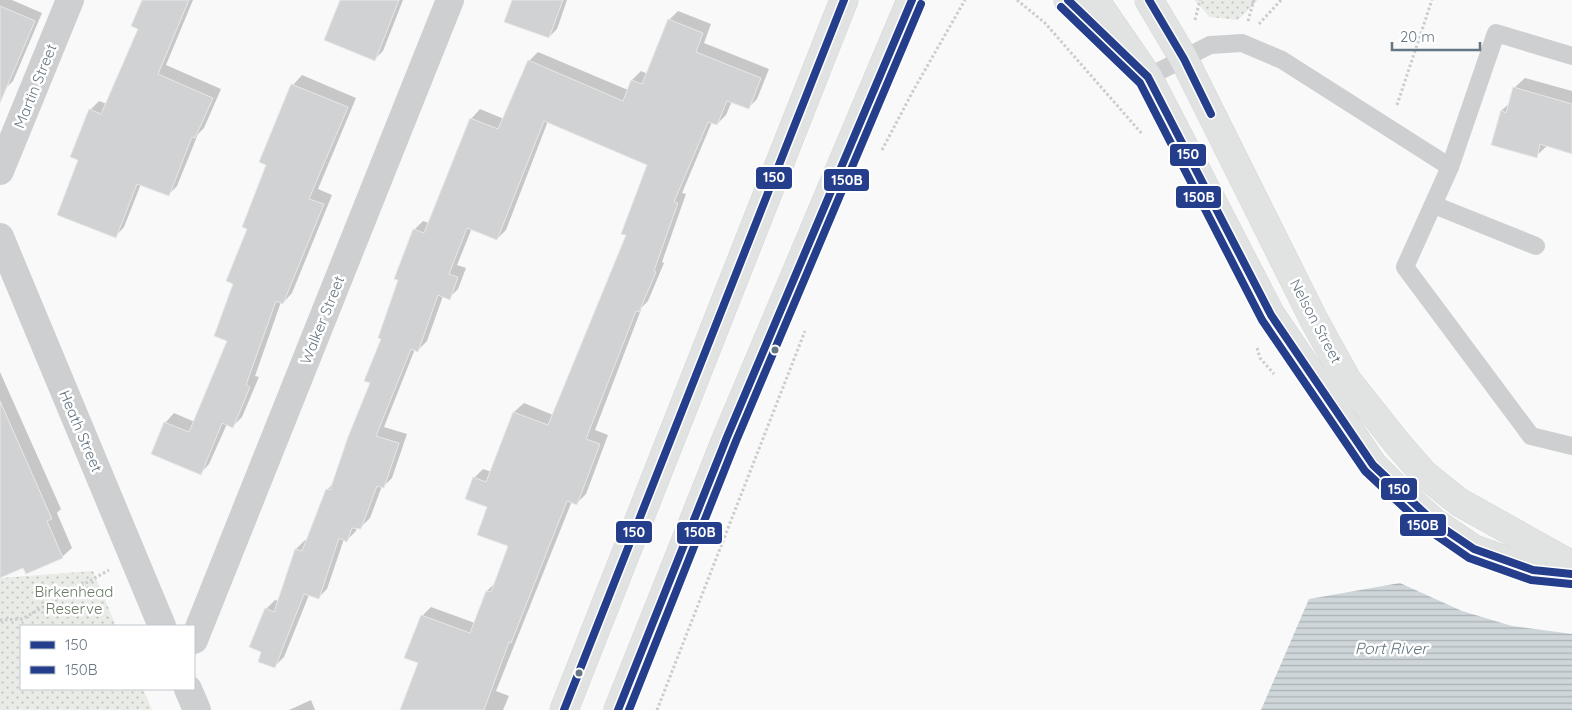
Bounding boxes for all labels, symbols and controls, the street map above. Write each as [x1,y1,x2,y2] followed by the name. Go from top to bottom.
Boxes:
[1392,20,1480,52] scale bar
[1400,27,1435,46] text: 20 m
[9,41,61,131] street label: Martin Street
[1169,143,1207,167] line badge: 150
[1177,145,1199,163] text: 150
[755,166,793,190] line badge: 150
[763,168,785,186] text: 150
[823,168,870,192] line badge: 150B
[831,171,863,189] text: 150B
[1175,185,1222,209] line badge: 150B
[1183,188,1215,206] text: 150B
[296,273,348,367] street label: Walker Street
[1286,276,1346,366] street label: Nelson Street
[770,345,780,355] unlabelled marker
[55,387,107,475] street label: Heath Street
[1380,477,1418,501] line badge: 150
[1388,480,1410,498] text: 150
[1399,513,1447,537] line badge: 150B
[1407,516,1439,534] text: 150B
[615,520,653,544] line badge: 150
[676,521,723,545] line badge: 150B
[623,523,645,541] text: 150
[684,523,716,541] text: 150B
[35,582,113,618] park label: Birkenhead Reserve
[20,625,195,690] legend
[65,635,88,654] text: 150
[1355,638,1429,658] water label: Port River
[65,660,98,679] text: 150B
[574,668,584,678] unlabelled marker

